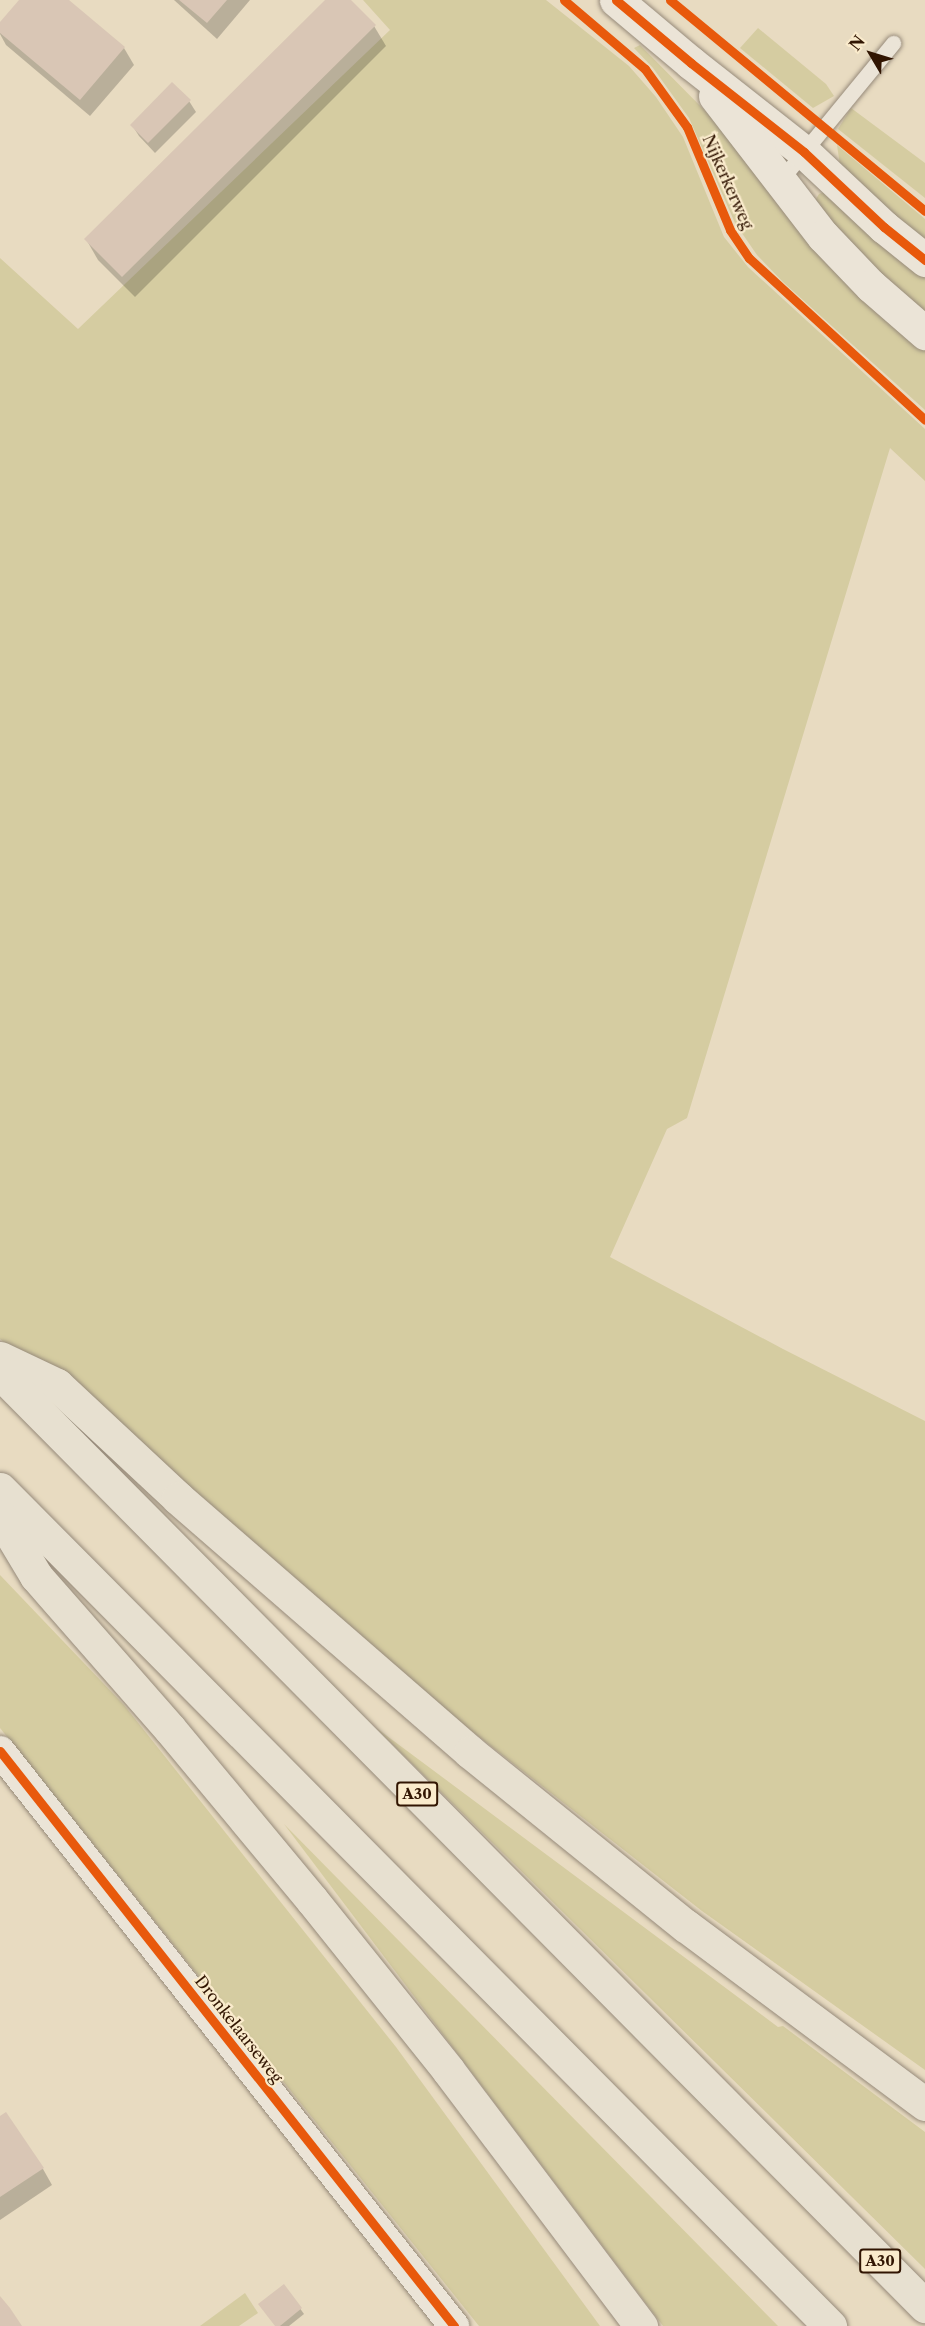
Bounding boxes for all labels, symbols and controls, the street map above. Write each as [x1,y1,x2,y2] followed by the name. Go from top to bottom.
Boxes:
[841,24,901,84] north arrow
[845,31,869,55] text: N
[699,132,757,232] street label: Nijkerkerweg
[396,1782,438,1806] road number: A30
[191,1971,287,2087] street label: Dronkelaarseweg
[859,2249,901,2273] road number: A30

